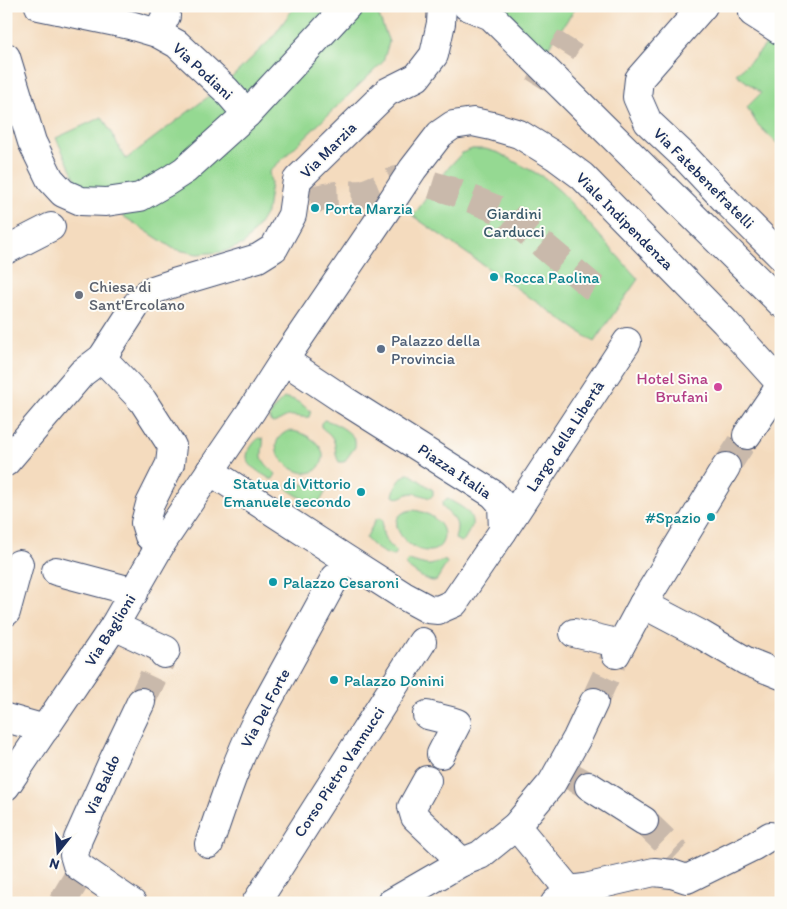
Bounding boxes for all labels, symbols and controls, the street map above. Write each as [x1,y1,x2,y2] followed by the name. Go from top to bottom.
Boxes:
[169,38,237,104] street label: Via Podiani
[296,118,360,182] street label: Via Marzia
[650,124,758,232] street label: Via Fatebenefratelli
[572,168,678,274] street label: Viale Indipendenza
[325,199,413,218] place label: Porta Marzia
[309,202,321,214] marker: Porta Marzia
[483,204,545,241] park label: Giardini Carducci
[504,268,600,287] place label: Rocca Paolina
[488,271,500,283] marker: Rocca Paolina
[89,277,185,314] place label: Chiesa di Sant'Ercolano
[73,289,85,301] marker: Chiesa di Sant'Ercolano
[391,331,480,368] place label: Palazzo della Provincia
[375,343,387,355] marker: Palazzo della Provincia
[637,369,709,406] place label: Hotel Sina Brufani
[522,376,608,495] street label: Largo della Libertà
[712,381,724,393] marker: Hotel Sina Brufani
[414,439,496,503] street label: Piazza Italia
[223,474,351,511] place label: Statua di Vittorio Emanuele secondo
[355,486,367,498] marker: Statua di Vittorio Emanuele secondo
[645,508,701,527] place label: #Spazio
[705,511,717,523] marker: #Spazio
[283,573,399,592] place label: Palazzo Cesaroni
[267,576,279,588] marker: Palazzo Cesaroni
[80,590,140,670] street label: Via Baglioni
[236,665,294,751] street label: Via Del Forte
[344,671,444,690] place label: Palazzo Donini
[328,674,340,686] marker: Palazzo Donini
[290,703,388,841] street label: Corso Pietro Vannucci
[80,752,124,818] street label: Via Baldo
[32,826,82,876] north arrow
[47,854,61,873] text: N

